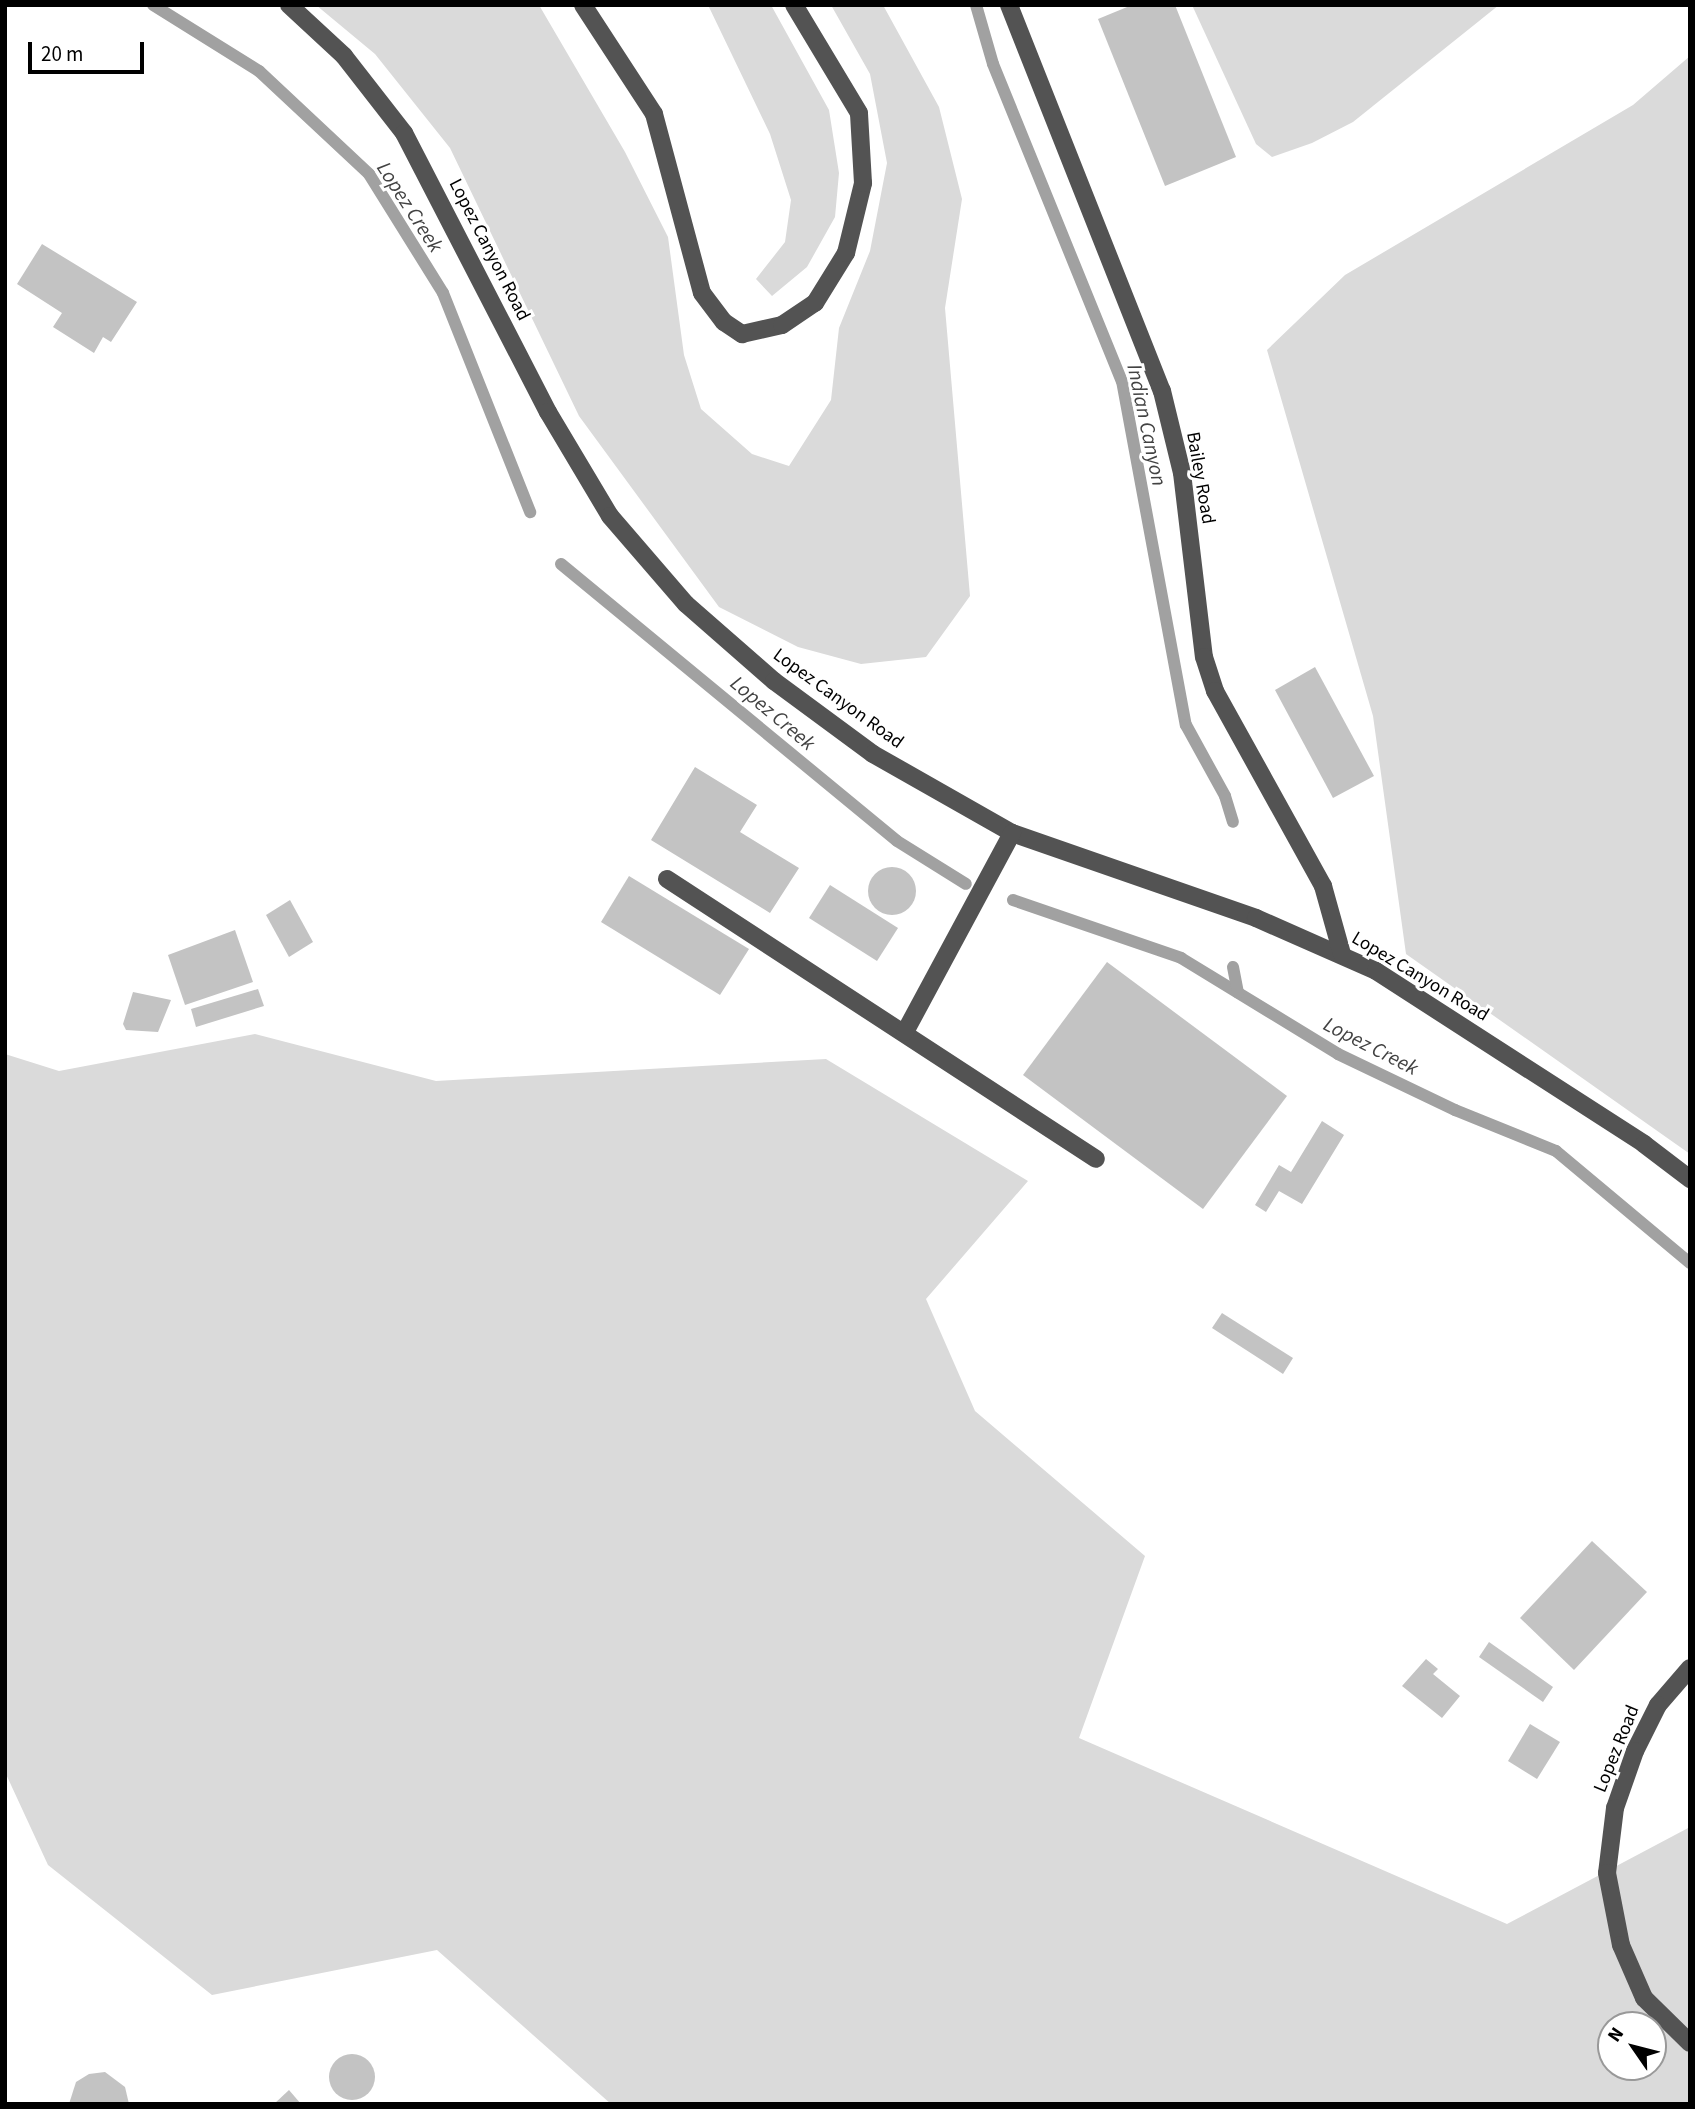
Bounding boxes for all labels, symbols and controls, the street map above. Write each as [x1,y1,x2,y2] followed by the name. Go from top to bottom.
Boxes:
[32,28,147,72] scale bar
[41,39,83,69] text: 20 m
[371,157,449,257] water label: Lopez Creek
[443,175,535,325] street label: Lopez Canyon Road
[1122,362,1172,488] water label: Indian Canyon
[1181,430,1219,526] street label: Bailey Road
[768,644,908,754] street label: Lopez Canyon Road
[725,670,821,756] water label: Lopez Creek
[1347,927,1493,1027] street label: Lopez Canyon Road
[1319,1011,1423,1081] water label: Lopez Creek
[1589,1702,1645,1796] street label: Lopez Road
[1597,2011,1667,2081] north arrow
[1601,2022,1631,2048] text: N

